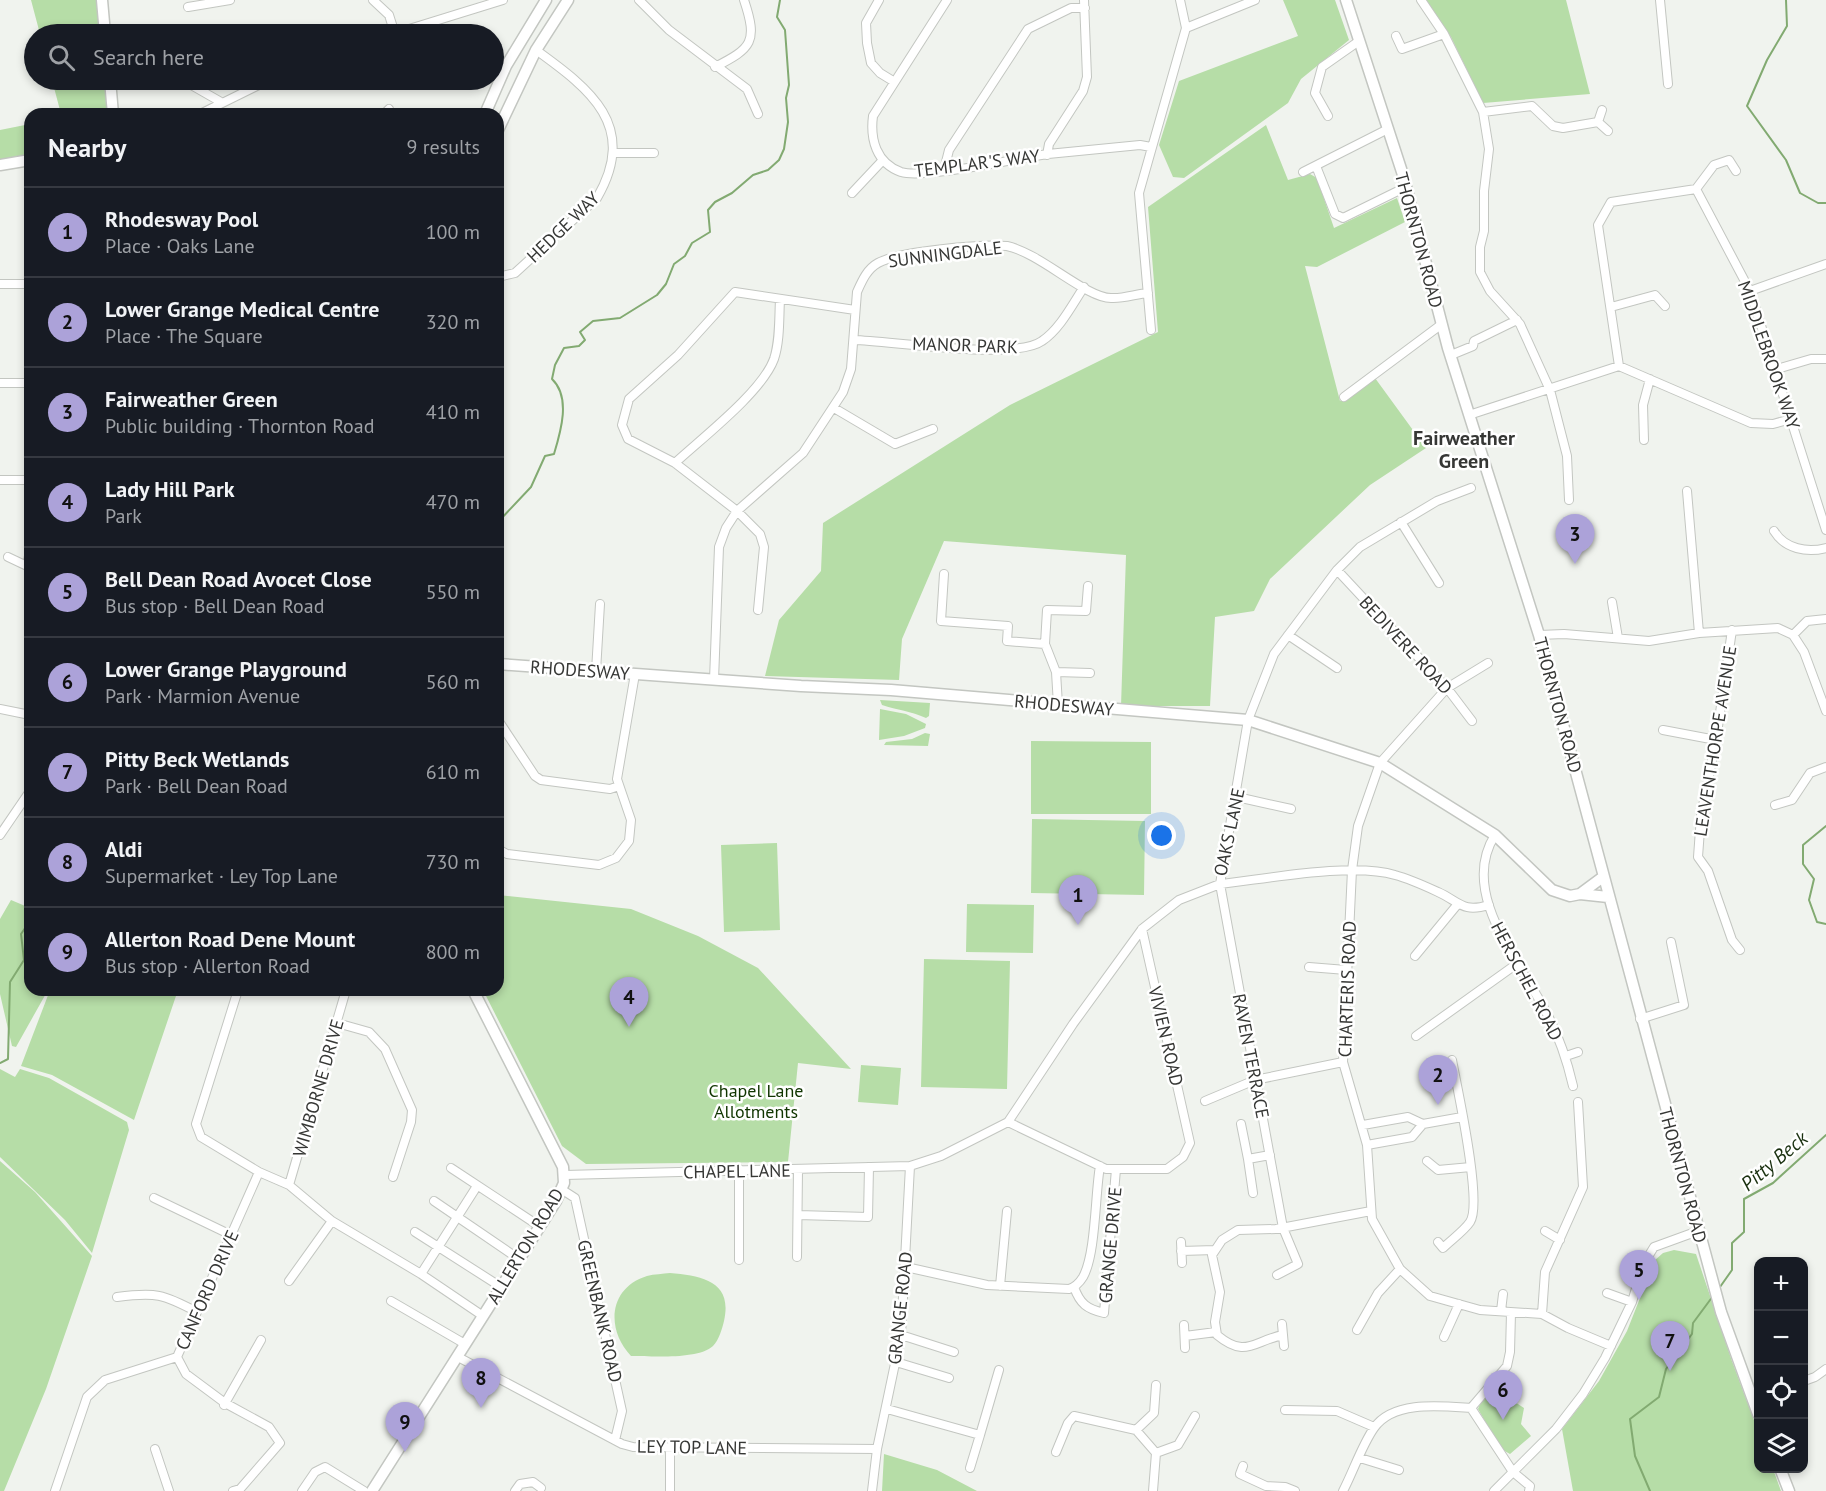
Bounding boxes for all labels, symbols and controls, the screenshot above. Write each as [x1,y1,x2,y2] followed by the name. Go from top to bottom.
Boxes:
[24,24,504,90] search box
[45,41,78,74] icon: search
[93,43,204,71] text: Search here
[48,131,126,164] text: Nearby
[407,134,480,160] text: 9 results
[913,144,1041,182] street label: TEMPLAR'S WAY
[1390,170,1448,310] street label: THORNTON ROAD
[522,187,604,267] street label: HEDGE WAY
[105,205,258,233] text: Rhodesway Pool
[62,219,73,245] text: 1
[426,219,480,245] text: 100 m
[105,233,255,259] text: Place · Oaks Lane
[887,236,1003,272] street label: SUNNINGDALE
[1733,278,1805,432] street label: MIDDLEBROOK WAY
[105,295,380,323] text: Lower Grange Medical Centre
[62,309,73,335] text: 2
[426,309,480,335] text: 320 m
[105,323,263,349] text: Place · The Square
[912,332,1018,358] street label: MANOR PARK
[105,385,278,413] text: Fairweather Green
[62,399,73,425] text: 3
[426,399,480,425] text: 410 m
[105,413,375,439] text: Public building · Thornton Road
[1413,425,1515,474] district label: Fairweather Green
[105,475,235,503] text: Lady Hill Park
[62,489,73,515] text: 4
[426,489,480,515] text: 470 m
[105,503,142,529] text: Park
[1556,514,1594,564] pin: 3
[105,565,372,593] text: Bell Dean Road Avocet Close
[62,579,73,605] text: 5
[426,579,480,605] text: 550 m
[1355,591,1457,699] street label: BEDIVERE ROAD
[105,593,324,619] text: Bus stop · Bell Dean Road
[1529,635,1587,775] street label: THORNTON ROAD
[1689,644,1741,838] street label: LEAVENTHORPE AVENUE
[105,655,347,683] text: Lower Grange Playground
[529,655,631,685] street label: RHODESWAY
[62,669,73,695] text: 6
[426,669,480,695] text: 560 m
[105,683,300,709] text: Park · Marmion Avenue
[1013,689,1115,721] street label: RHODESWAY
[105,745,289,773] text: Pitty Beck Wetlands
[62,759,73,785] text: 7
[426,759,480,785] text: 610 m
[105,773,288,799] text: Park · Bell Dean Road
[1208,786,1250,878] street label: OAKS LANE
[1147,821,1176,850] your location
[105,835,143,863] text: Aldi
[62,849,73,875] text: 8
[426,849,480,875] text: 730 m
[105,863,338,889] text: Supermarket · Ley Top Lane
[1058,876,1098,925] pin: 1
[1486,918,1568,1044] street label: HERSCHEL ROAD
[1333,920,1361,1058] street label: CHARTERIS ROAD
[105,925,355,953] text: Allerton Road Dene Mount
[62,939,73,965] text: 9
[426,939,480,965] text: 800 m
[105,953,310,979] text: Bus stop · Allerton Road
[610,978,648,1027] pin: 4
[1143,983,1189,1088] street label: VIVIEN ROAD
[1228,992,1274,1120] street label: RAVEN TERRACE
[287,1017,349,1159] street label: WIMBORNE DRIVE
[1418,1056,1458,1105] pin: 2
[709,1079,803,1123] park label: Chapel Lane Allotments
[1654,1105,1712,1245] street label: THORNTON ROAD
[1735,1125,1814,1197] water label: Pitty Beck
[683,1159,791,1183] street label: CHAPEL LANE
[481,1184,569,1308] street label: ALLERTON ROAD
[1093,1186,1127,1304] street label: GRANGE DRIVE
[170,1226,244,1354] street label: CANFORD DRIVE
[572,1237,628,1385] street label: GREENBANK ROAD
[883,1250,917,1366] street label: GRANGE ROAD
[1620,1250,1658,1300] pin: 5
[1754,1257,1808,1473] map controls
[1754,1257,1808,1311] button: +
[1754,1311,1808,1365] button: −
[1650,1322,1690,1371] pin: 7
[462,1358,500,1408] pin: 8
[1754,1365,1808,1419] button: locate
[1484,1370,1522,1420] pin: 6
[386,1402,424,1452] pin: 9
[1754,1419,1808,1473] button: layers
[637,1435,747,1459] street label: LEY TOP LANE

